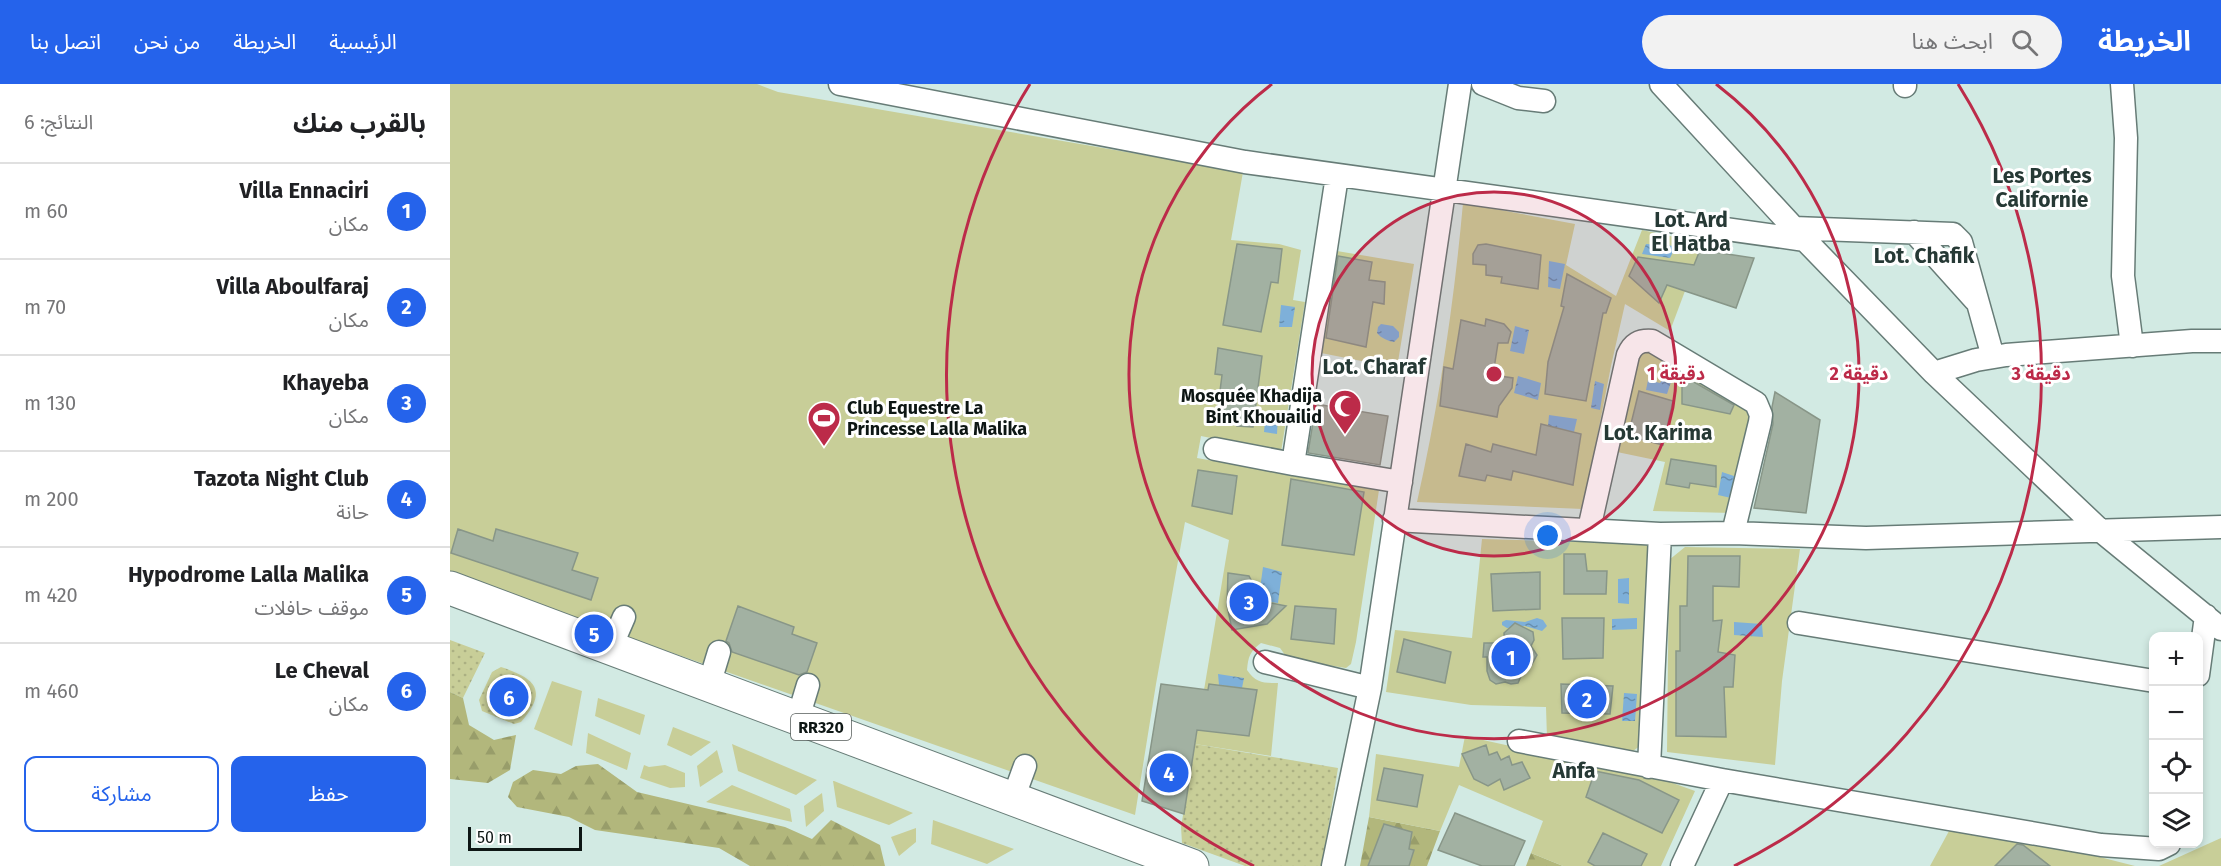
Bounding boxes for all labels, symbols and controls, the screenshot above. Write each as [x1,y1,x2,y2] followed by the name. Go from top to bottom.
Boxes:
[1642,15,2062,69] search box
[2098,25,2191,58] text: الخريطة
[2008,26,2041,59] icon: search
[1911,28,1993,55] text: ابحث هنا
[30,29,101,55] text: اتصل بنا
[134,29,200,55] text: من نحن
[233,29,296,55] text: الخريطة
[329,29,397,55] text: الرئيسية
[293,108,426,139] text: بالقرب منك
[24,110,93,134] text: النتائج: 6
[1992,163,2092,213] district label: Les Portes Californie
[239,177,369,204] text: Villa Ennaciri
[24,199,68,223] text: 60 m
[402,199,411,223] text: 1
[1651,207,1731,257] district label: Lot. Ard El Hatba
[329,212,369,236] text: مكان
[1874,243,1975,269] district label: Lot. Chafik
[217,273,369,300] text: Villa Aboulfaraj
[24,295,66,319] text: 70 m
[401,295,412,319] text: 2
[329,308,369,332] text: مكان
[1323,354,1428,380] district label: Lot. Charaf
[1647,363,1705,385] text: 1 دقيقة
[1830,363,1888,385] text: 2 دقيقة
[2011,363,2070,385] text: 3 دقيقة
[1484,364,1504,384] centre of rings
[282,369,369,396] text: Khayeba
[1181,385,1322,428] place label: Mosquée Khadija Bint Khouailid
[1327,388,1363,435] mosque icon: Mosquée Khadija Bint Khouailid
[24,391,76,415] text: 130 m
[401,391,412,415] text: 3
[847,397,1027,440] place label: Club Equestre La Princesse Lalla Malika
[806,400,842,447] sports icon: Club Equestre La Princesse Lalla Malika
[329,404,369,428] text: مكان
[1603,420,1713,446] district label: Lot. Karima
[194,465,369,492] text: Tazota Night Club
[24,487,79,511] text: 200 m
[401,487,412,511] text: 4
[336,500,369,524] text: حانة
[1533,521,1562,550] your location
[128,561,369,588] text: Hypodrome Lalla Malika
[1230,580,1268,624] pin: 3
[24,583,78,607] text: 420 m
[401,583,412,607] text: 5
[254,596,369,620] text: موقف حافلات
[574,612,614,656] pin: 5
[2149,632,2203,848] map controls
[2149,632,2203,686] button: +
[1492,634,1530,680] pin: 1
[275,657,369,684] text: Le Cheval
[490,674,528,720] pin: 6
[1568,676,1606,722] pin: 2
[24,679,79,703] text: 460 m
[401,679,412,703] text: 6
[2149,686,2203,740] button: −
[329,692,369,716] text: مكان
[791,714,851,740] road number: RR320
[2149,740,2203,794] button: locate
[1150,750,1188,796] pin: 4
[24,756,219,832] button: مشاركة
[231,756,426,832] button: حفظ
[1552,758,1596,784] district label: Anfa
[2149,794,2203,848] button: layers
[468,824,582,852] scale bar
[477,828,512,847] text: 50 m

